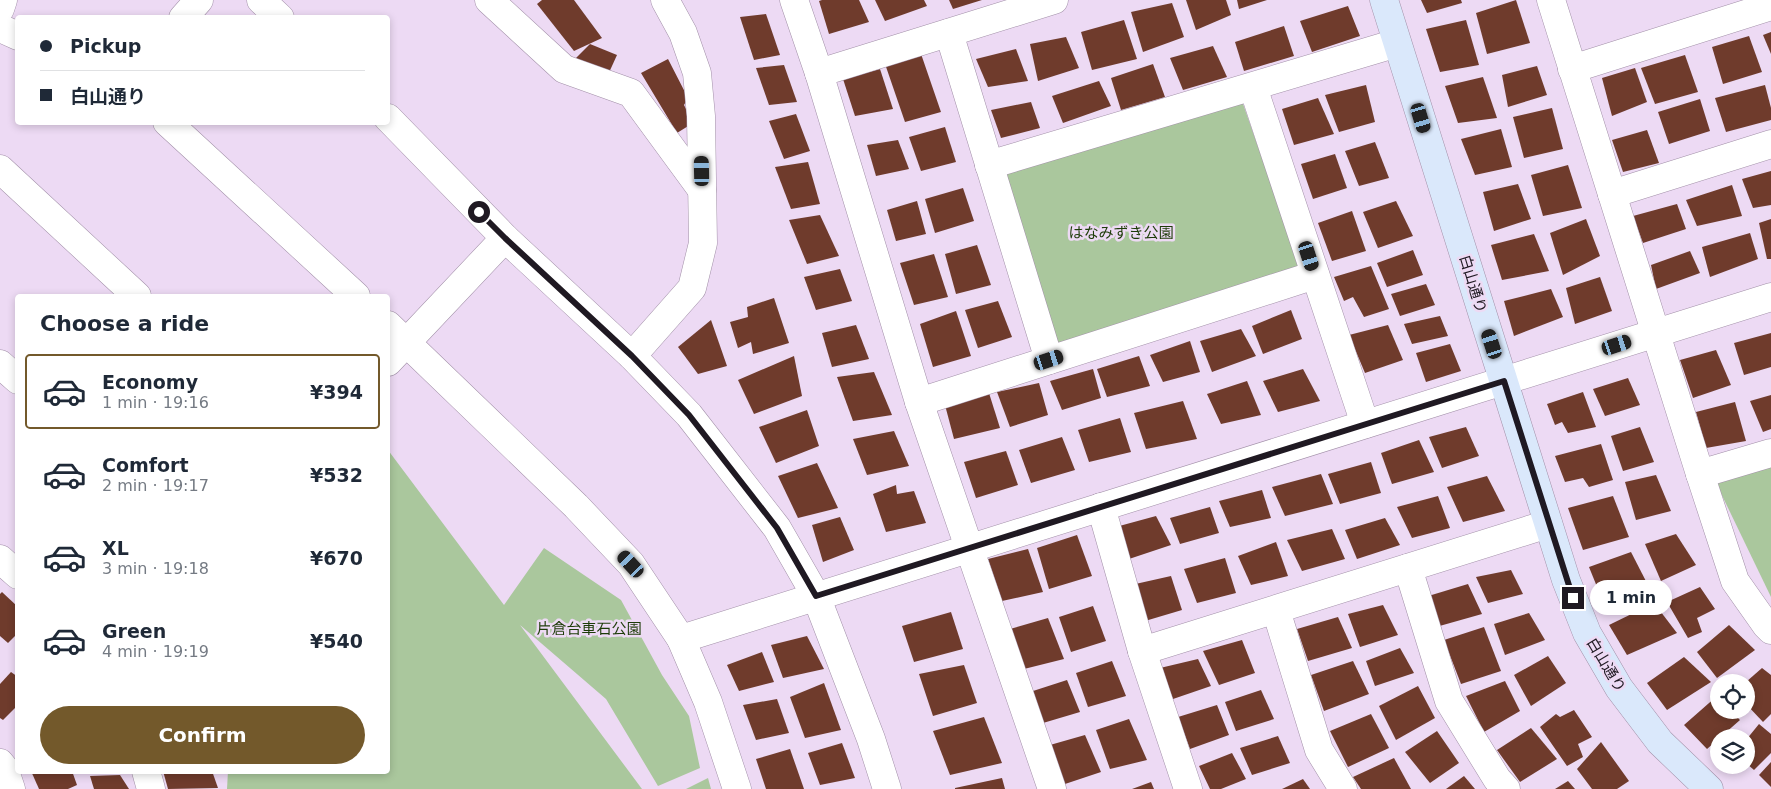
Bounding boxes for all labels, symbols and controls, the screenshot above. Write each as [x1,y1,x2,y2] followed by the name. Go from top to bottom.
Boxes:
[70,35,141,57] text: Pickup
[70,85,146,107] text: 白山通り
[1409,101,1432,135] car
[694,156,709,186] car
[468,201,490,223] route start
[1068,224,1174,242] park label: はなみずき公園
[1297,239,1320,273] car
[1456,253,1490,315] street label: 白山通り
[40,311,209,336] text: Choose a ride
[1480,327,1503,361] car
[1600,333,1633,357] car
[1032,348,1065,372] car
[42,369,87,414] icon: car
[102,371,198,393] text: Economy
[310,381,363,403] text: ¥394
[102,393,209,412] text: 1 min · 19:16
[42,452,87,497] icon: car
[102,454,189,476] text: Comfort
[310,464,363,486] text: ¥532
[102,476,209,495] text: 2 min · 19:17
[42,535,87,580] icon: car
[102,537,129,559] text: XL
[310,547,363,569] text: ¥670
[615,548,646,580] car
[102,559,209,578] text: 3 min · 19:18
[1590,580,1673,616] callout: 1 min
[1562,587,1584,609] route end
[1606,588,1656,607] text: 1 min
[42,618,87,663] icon: car
[102,620,166,642] text: Green
[536,620,642,638] park label: 片倉台車石公園
[310,630,363,652] text: ¥540
[1583,635,1629,695] street label: 白山通り
[102,642,209,661] text: 4 min · 19:19
[1710,674,1755,774] map controls
[1710,674,1755,719] button: locate
[40,706,365,764] button: Confirm
[1710,729,1755,774] button: layers

